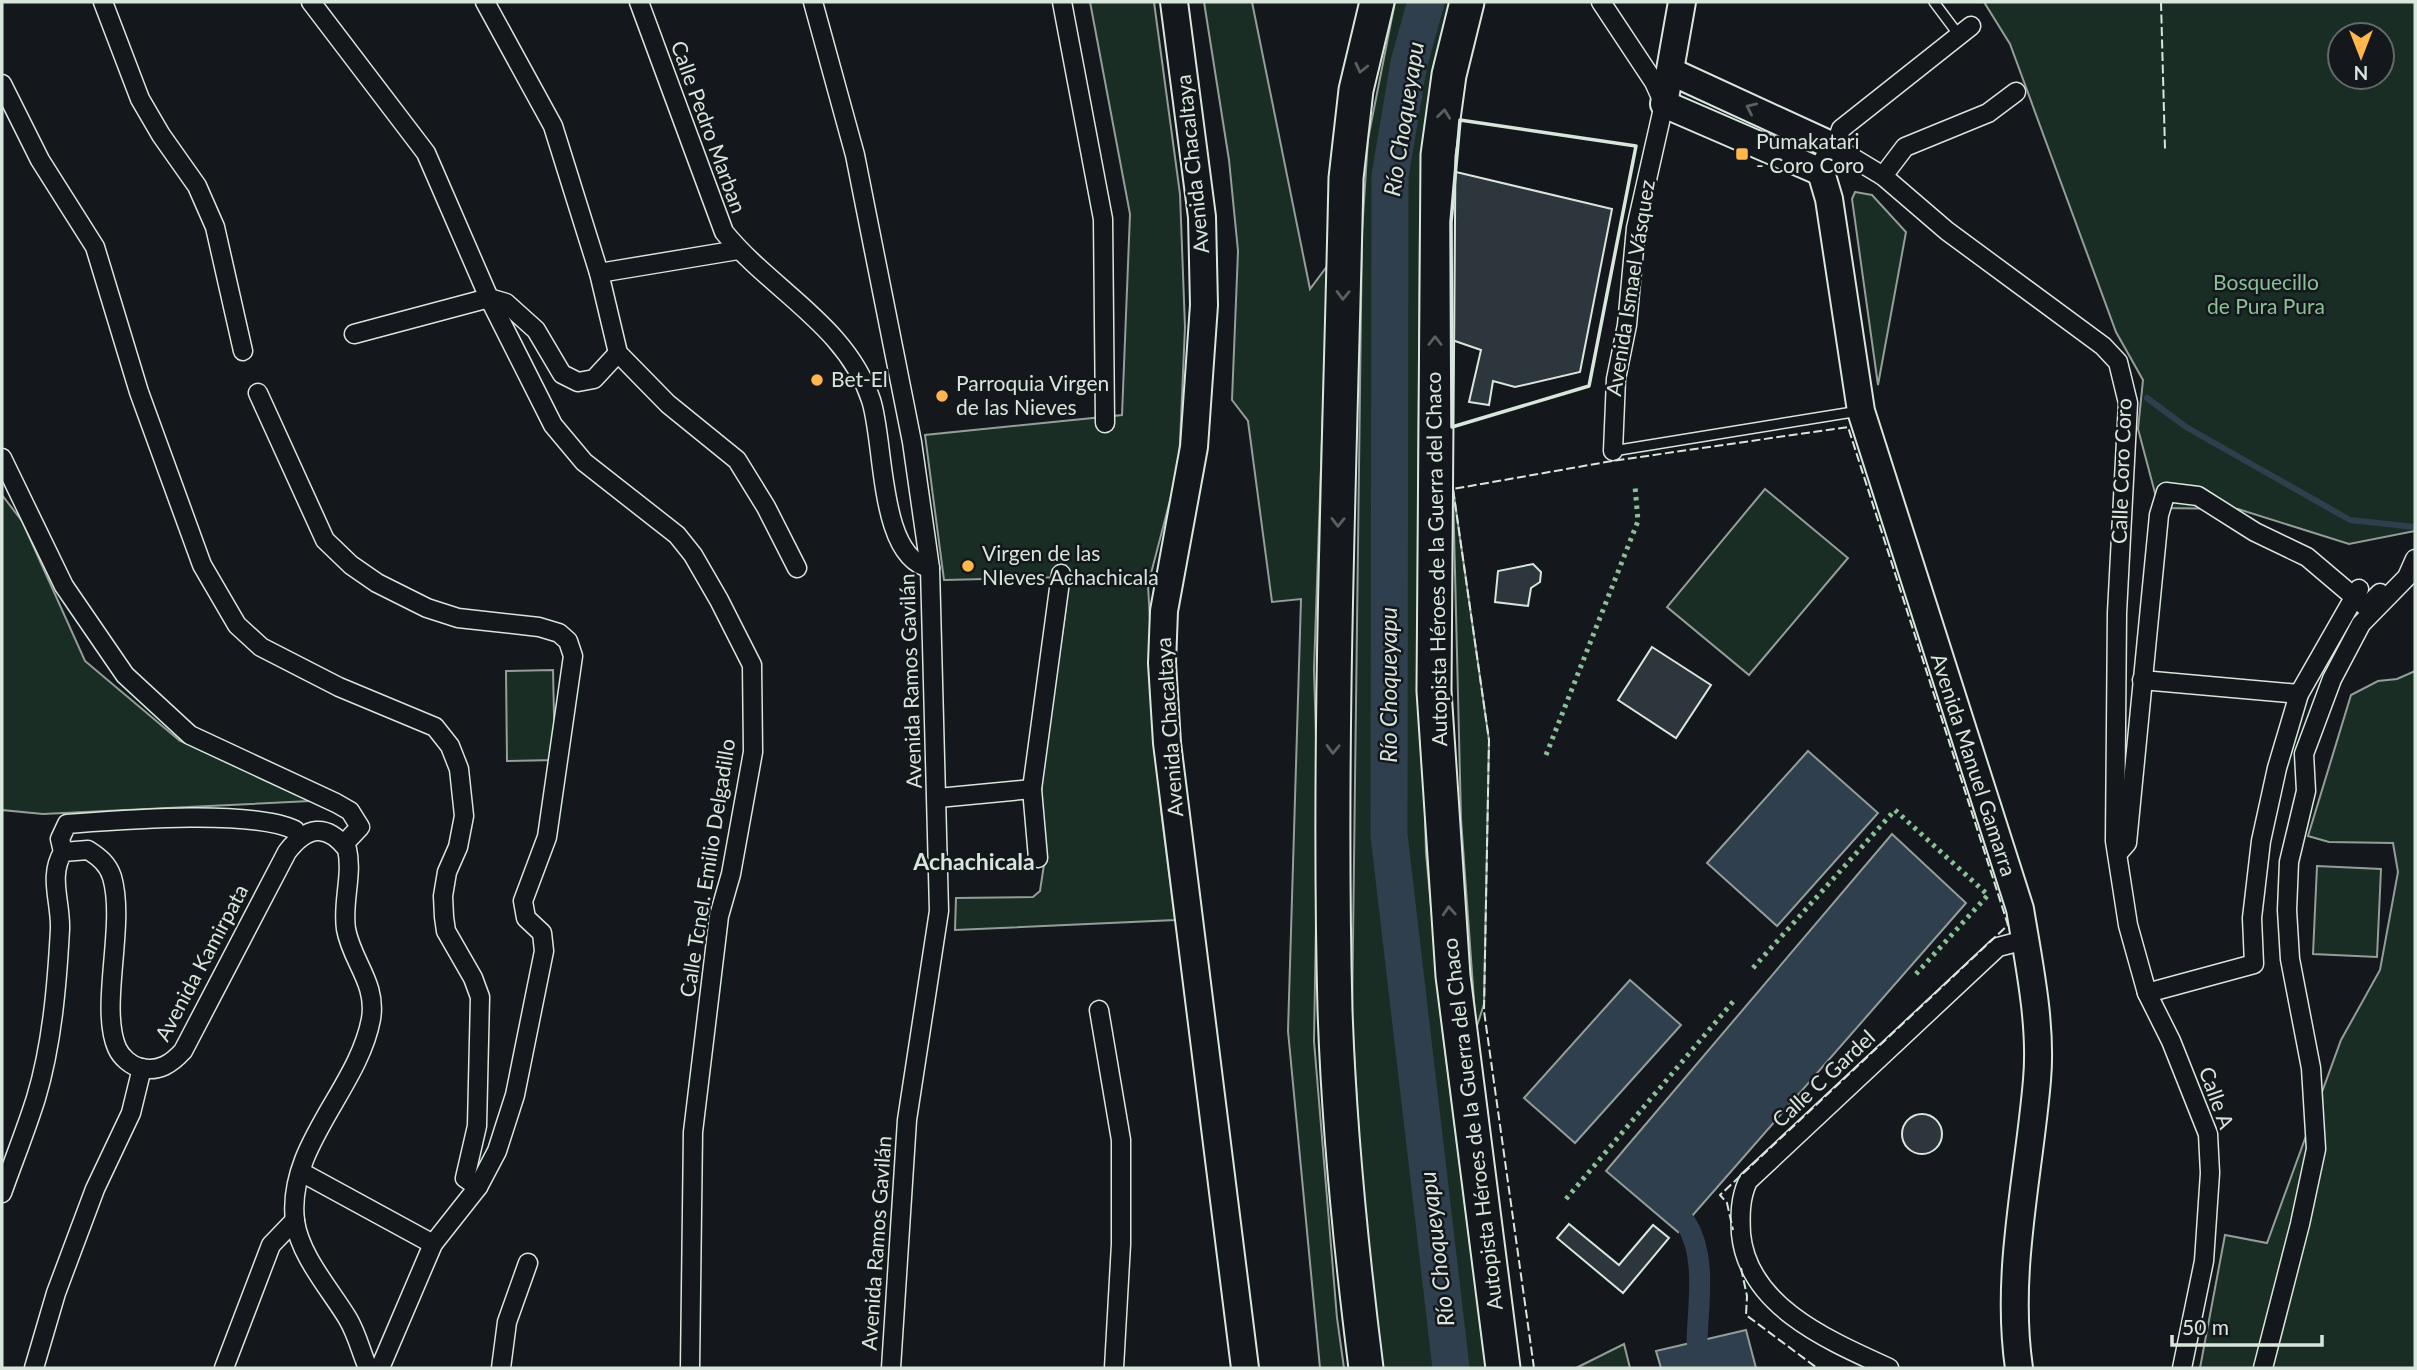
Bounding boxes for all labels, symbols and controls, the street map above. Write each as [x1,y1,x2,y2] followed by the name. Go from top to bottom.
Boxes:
[2326,21,2396,91] north arrow
[667,37,752,216] street label: Calle Pedro Marban
[1377,40,1429,198] water label: Río Choqueyapu
[1355,62,1369,74] one-way arrow
[2354,62,2368,85] text: N
[1170,73,1213,255] street label: Avenida Chacaltaya
[1746,102,1758,116] one-way arrow
[1436,108,1451,120] one-way arrow
[1756,128,1864,177] place label: Pumakatari - Coro Coro
[1734,146,1750,162] marker: Pumakatari - Coro Coro
[1600,178,1659,398] street label: Avenida Ismael Vásquez
[2207,269,2325,318] park label: Bosquecillo de Pura Pura
[1336,289,1351,300] one-way arrow
[1427,336,1443,346] one-way arrow
[831,366,888,391] place label: Bet-El
[956,370,1109,419] place label: Parroquia Virgen de las Nieves
[1420,371,1451,747] street label: Autopista Héroes de la Guerra del Chaco
[809,372,825,388] marker: Bet-El
[934,388,950,404] marker: Parroquia Virgen de las Nieves
[2105,398,2136,544] street label: Calle Coro Coro
[1330,517,1346,528] one-way arrow
[982,540,1159,589] place label: Virgen de las NIeves Achachicala
[960,558,976,574] marker: Virgen de las NIeves Achachicala
[893,573,926,789] street label: Avenida Ramos Gavilán
[1374,607,1402,763] water label: Río Choqueyapu
[1150,637,1187,818] street label: Avenida Chacaltaya
[1927,650,2022,879] street label: Avenida Manuel Gamarra
[674,737,739,999] street label: Calle Tcnel. Emilio Delgadillo
[1325,744,1340,755] one-way arrow
[912,847,1035,875] district label: Achachicala
[149,880,252,1045] street label: Avenida Kamirpata
[1441,906,1456,917] one-way arrow
[1436,937,1507,1312] street label: Autopista Héroes de la Guerra del Chaco
[1767,1024,1879,1132] street label: Calle C Gardel
[2195,1063,2240,1133] street label: Calle A
[856,1135,895,1351] street label: Avenida Ramos Gavilán
[1413,1170,1459,1328] water label: Río Choqueyapu
[2172,1304,2322,1348] scale bar
[2182,1314,2229,1339] text: 50 m

